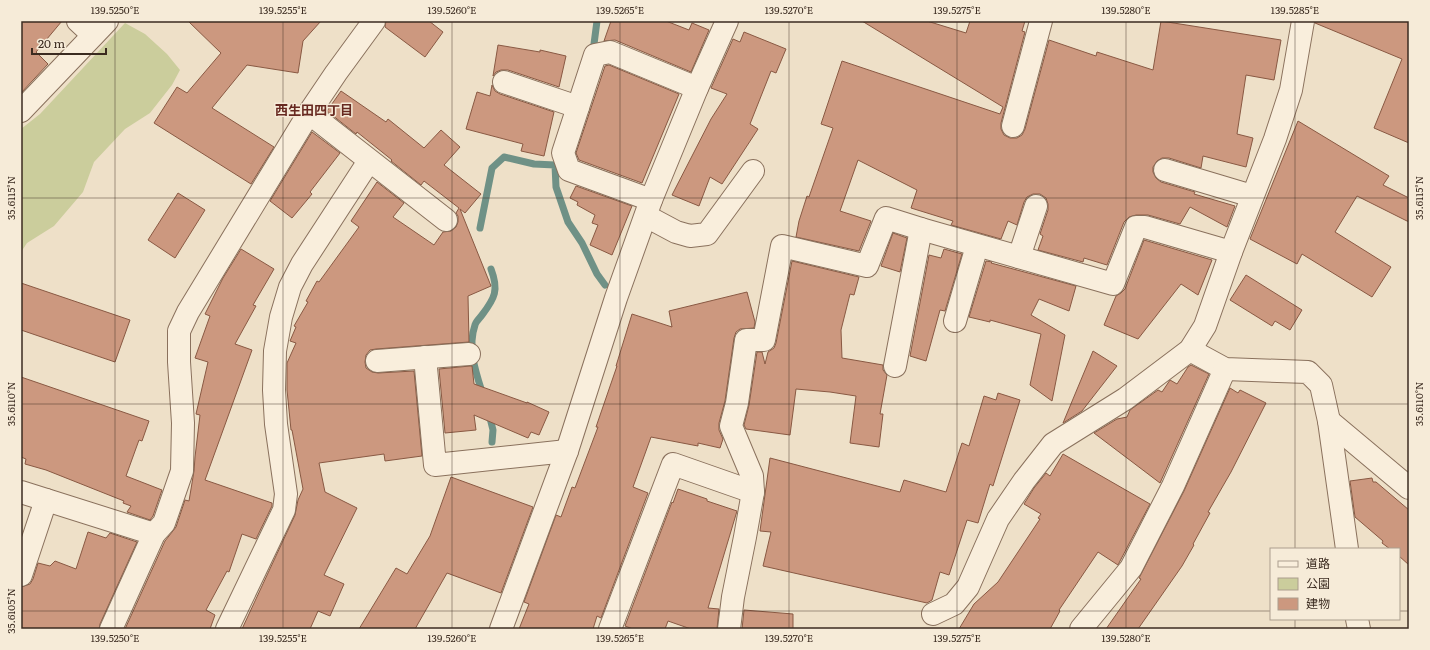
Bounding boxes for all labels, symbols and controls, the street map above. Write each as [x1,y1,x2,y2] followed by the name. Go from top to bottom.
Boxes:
[91,2,139,17] text: 139.5250°E
[259,2,307,17] text: 139.5255°E
[428,2,476,17] text: 139.5260°E
[596,2,644,17] text: 139.5265°E
[765,2,813,17] text: 139.5270°E
[933,2,981,17] text: 139.5275°E
[1101,2,1151,17] text: 139.5280°E
[1271,2,1319,17] text: 139.5285°E
[32,30,106,56] scale bar
[38,34,65,52] text: 20 m
[275,100,353,119] district label: 西生田四丁目
[3,176,18,220] text: 35.6115°N
[1411,176,1426,220] text: 35.6115°N
[3,382,18,426] text: 35.6110°N
[1411,382,1426,426] text: 35.6110°N
[1270,548,1400,620] legend
[1306,554,1330,572] text: 道路
[1306,574,1330,592] text: 公園
[3,588,18,634] text: 35.6105°N
[1306,594,1330,612] text: 建物
[91,630,139,645] text: 139.5250°E
[259,630,307,645] text: 139.5255°E
[428,630,476,645] text: 139.5260°E
[596,630,644,645] text: 139.5265°E
[765,630,813,645] text: 139.5270°E
[933,630,981,645] text: 139.5275°E
[1101,630,1151,645] text: 139.5280°E

